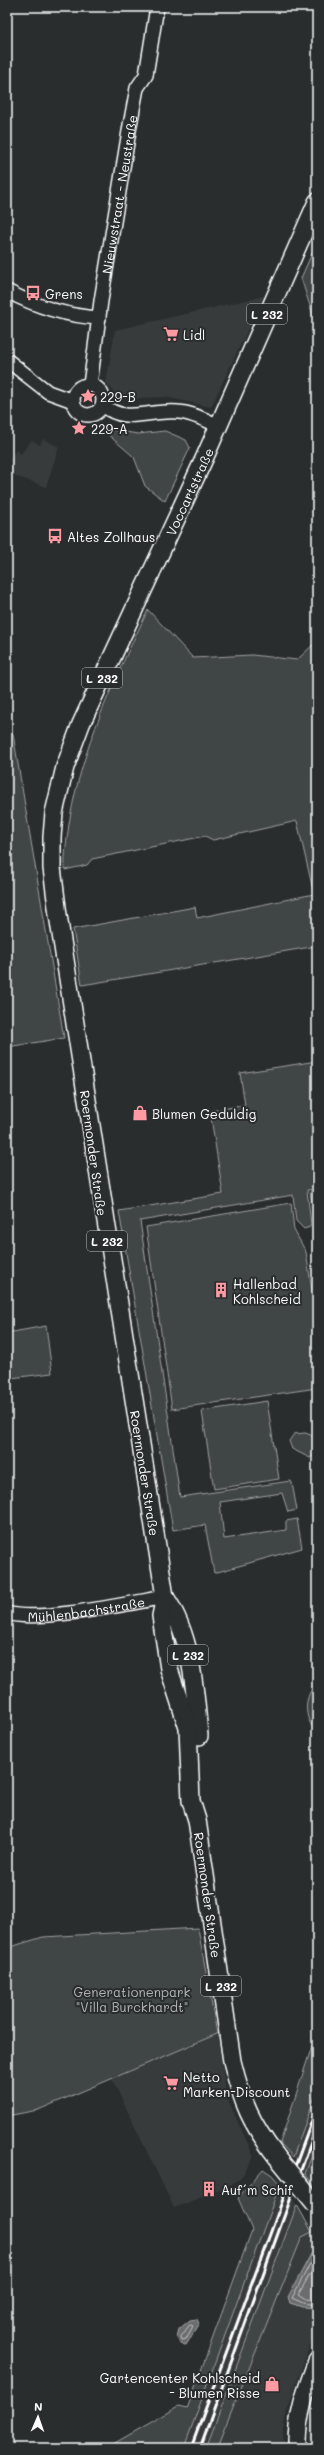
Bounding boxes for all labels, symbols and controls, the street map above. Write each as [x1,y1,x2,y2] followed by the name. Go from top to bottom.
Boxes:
[97,113,140,275] street label: Nieuwstraat - Neustraße
[24,284,42,302] bus stop icon: Grens
[45,285,83,302] place label: Grens
[247,304,287,324] road number: L 232
[162,325,180,343] supermarket icon: Lidl
[183,326,205,343] place label: Lidl
[79,387,97,405] place icon: 229-B
[100,388,136,405] place label: 229-B
[70,419,88,437] place icon: 229-A
[91,420,128,437] place label: 229-A
[161,445,216,538] street label: Voccartstraße
[46,527,64,545] bus stop icon: Altes Zollhaus
[67,528,155,545] place label: Altes Zollhaus
[82,668,122,688] road number: L 232
[77,1089,111,1217] street label: Roermonder Straße
[131,1104,149,1122] shop icon: Blumen Geduldig
[152,1105,256,1122] place label: Blumen Geduldig
[87,1231,127,1251] road number: L 232
[233,1275,301,1307] place label: Hallenbad Kohlscheid
[212,1281,230,1299] building icon: Hallenbad Kohlscheid
[127,1409,163,1537] street label: Roermonder Straße
[28,1592,146,1624] street label: Mühlenbachstraße
[168,1645,208,1665] road number: L 232
[191,1831,225,1959] street label: Roermonder Straße
[201,1976,241,1996] road number: L 232
[74,1983,191,2015] park label: Generationenpark "Villa Burckhardt"
[183,2068,291,2100] place label: Netto Marken-Discount
[162,2074,180,2092] supermarket icon: Netto Marken-Discount
[200,2180,218,2198] building icon: Auf´m Schif
[221,2181,294,2198] place label: Auf´m Schif
[100,2369,260,2401] place label: Gartencenter Kohlscheid - Blumen Risse
[263,2375,281,2393] shop icon: Gartencenter Kohlscheid - Blumen Risse
[18,2397,58,2437] north arrow
[34,2399,43,2414] text: N

